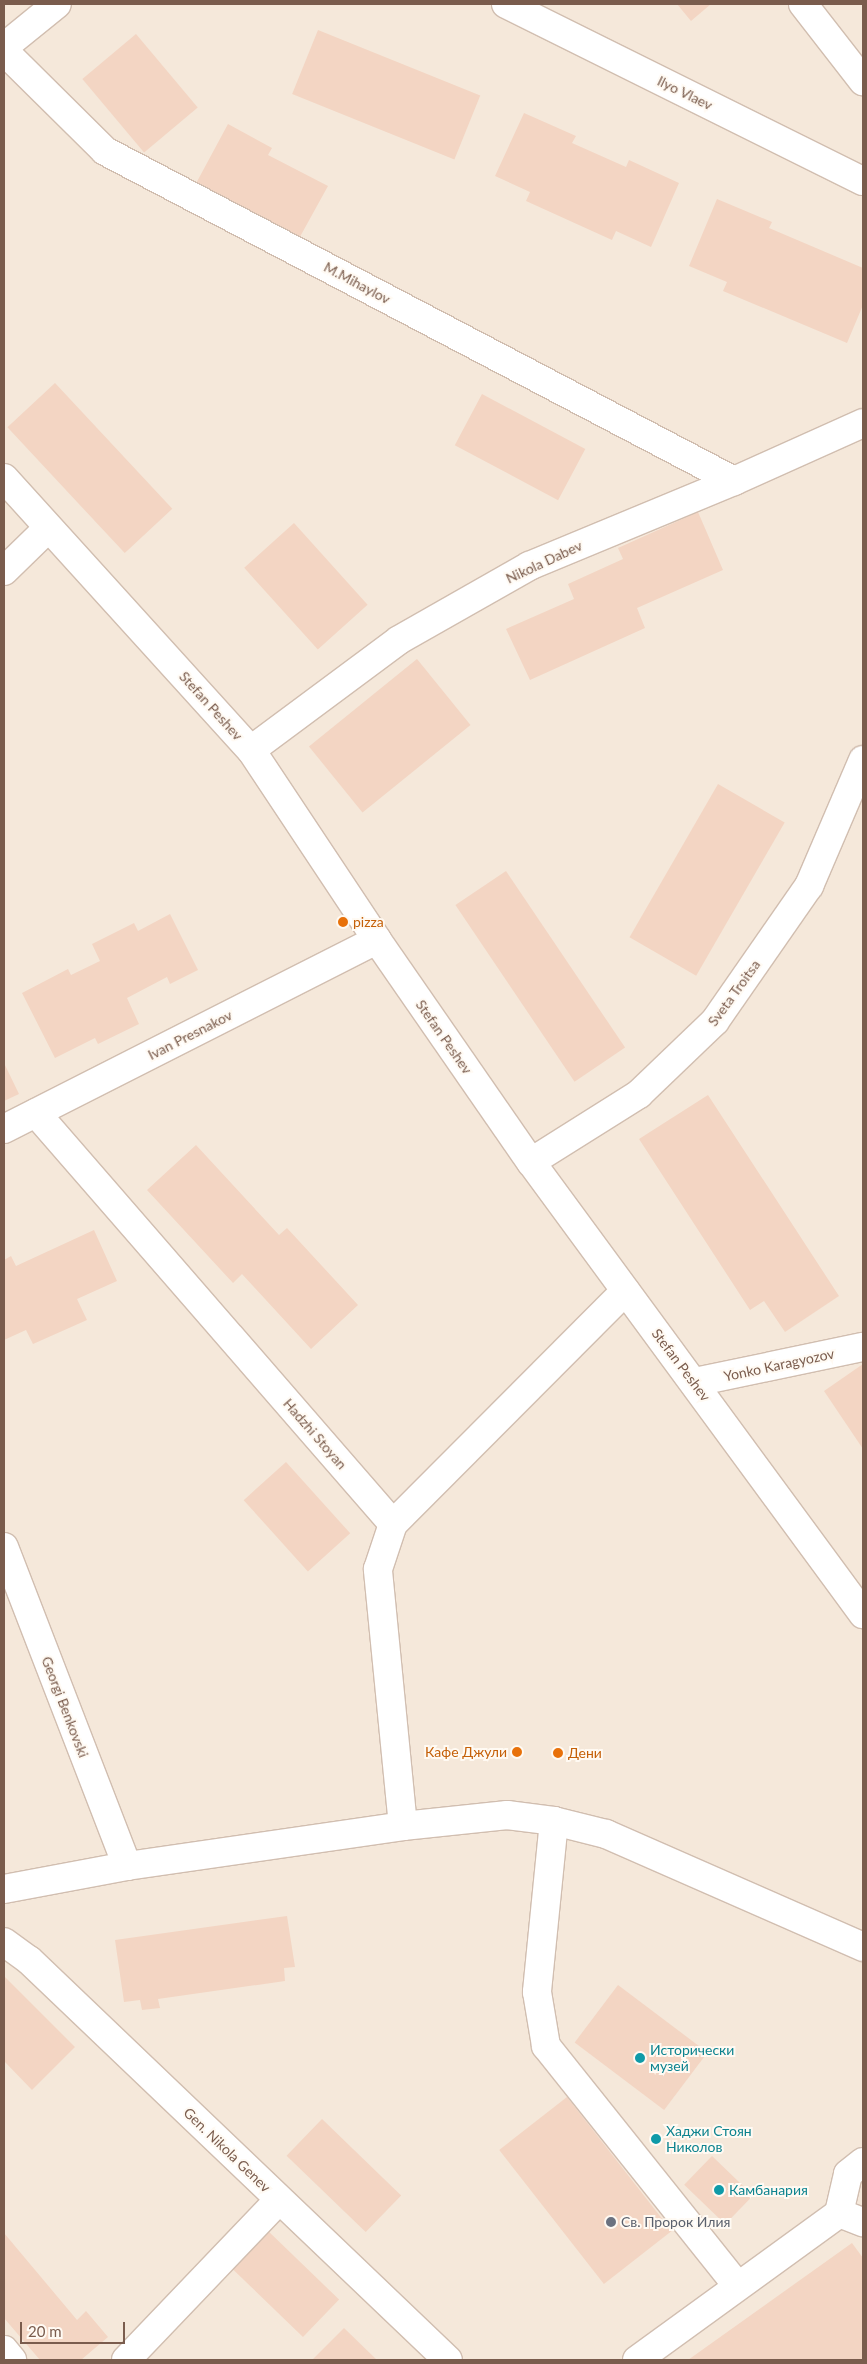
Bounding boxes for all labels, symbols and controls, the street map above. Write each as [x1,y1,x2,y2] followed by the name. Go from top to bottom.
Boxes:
[654,72,716,114] street label: Ilyo Vlaev
[321,259,393,307] street label: M.Mihaylov
[503,537,585,587] street label: Nikola Dabev
[176,668,246,744] street label: Stefan Peshev
[353,914,384,930] place label: pizza
[337,916,349,928] marker: pizza
[704,956,764,1030] street label: Sveta Troitsa
[412,997,476,1077] street label: Stefan Peshev
[145,1007,235,1063] street label: Ivan Presnakov
[648,1325,714,1405] street label: Stefan Peshev
[722,1345,836,1385] street label: Yonko Karagyozov
[280,1395,350,1473] street label: Hadzhi Stoyan
[38,1654,92,1760] street label: Georgi Benkovski
[425,1744,507,1760] place label: Кафе Джули
[568,1745,602,1761] place label: Дени
[511,1746,523,1758] marker: Кафе Джули
[552,1747,564,1759] marker: Дени
[650,2042,734,2074] place label: Исторически музей
[634,2052,646,2064] marker: Исторически музей
[180,2104,274,2196] street label: Gen. Nikola Genev
[666,2123,752,2156] place label: Хаджи Стоян Николов
[650,2133,662,2145] marker: Хаджи Стоян Николов
[729,2182,808,2198] place label: Камбанария
[713,2184,725,2196] marker: Камбанария
[621,2214,730,2230] place label: Св. Пророк Илия
[605,2216,617,2228] marker: Св. Пророк Илия
[22,2312,128,2344] scale bar
[28,2322,62,2340] text: 20 m

